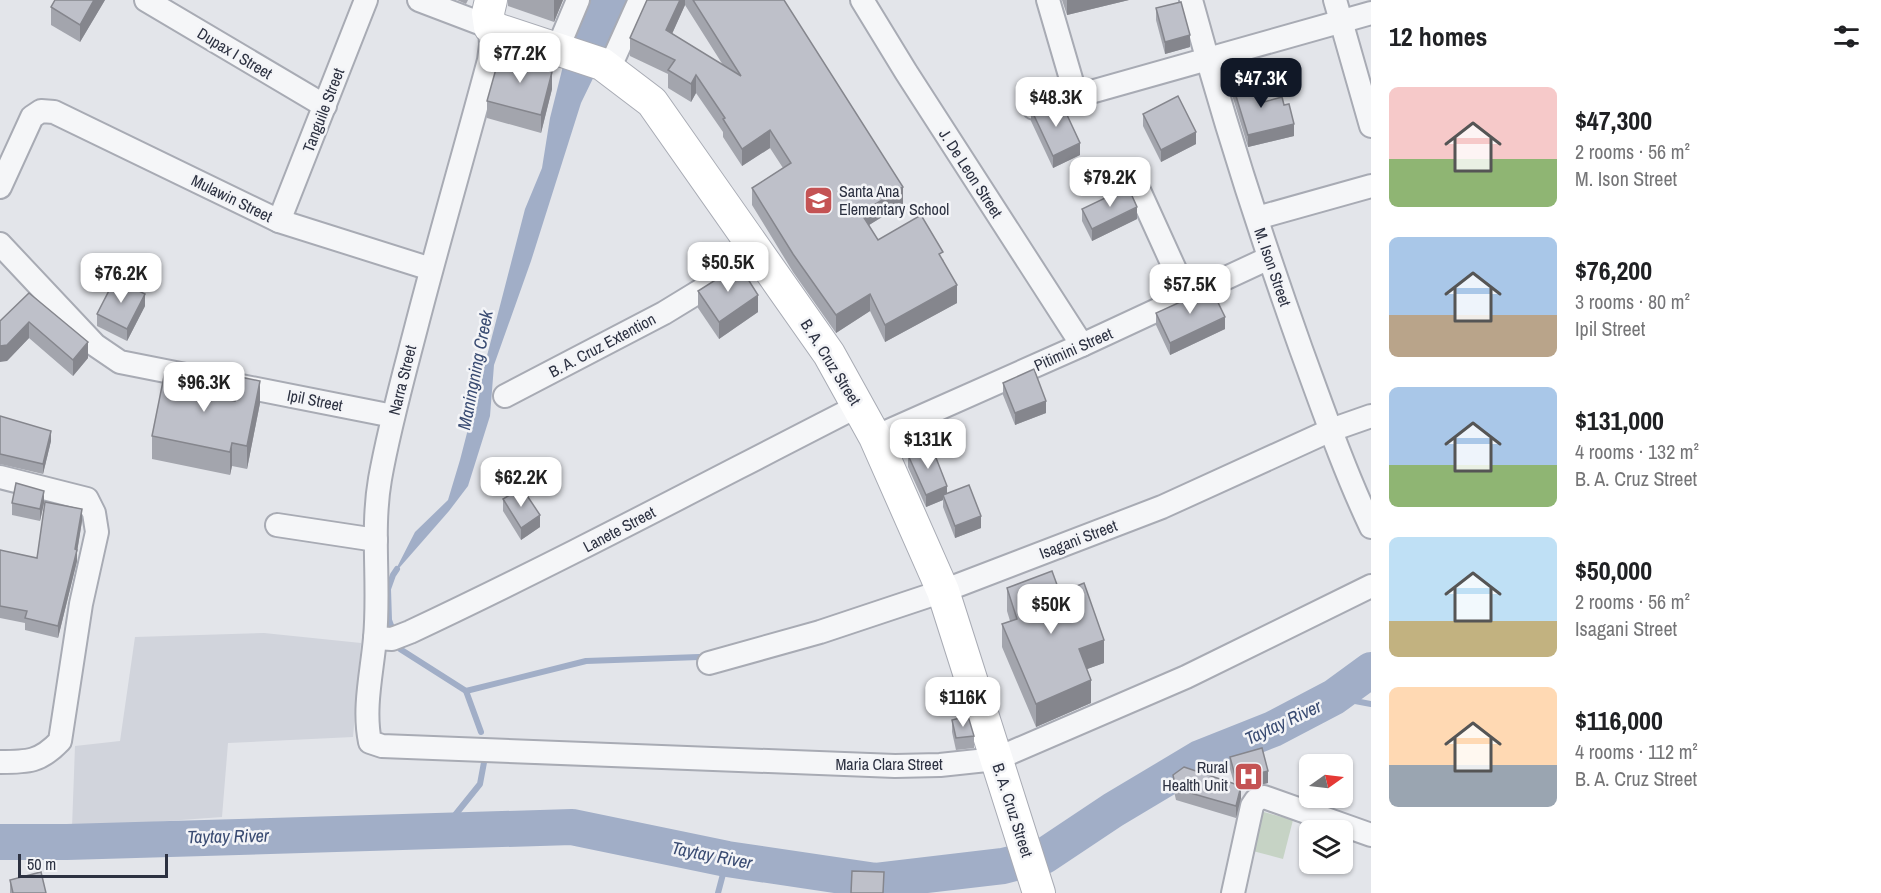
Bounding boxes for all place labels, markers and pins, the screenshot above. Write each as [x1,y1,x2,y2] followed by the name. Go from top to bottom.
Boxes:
[471,33,569,84] pin: $77.2K
[1212,58,1310,109] pin: $47.3K
[1007,77,1105,128] pin: $48.3K
[1061,157,1159,208] pin: $79.2K
[839,180,949,220] place label: Santa Ana Elementary School
[802,184,834,216] school or university icon: Santa Ana Elementary School
[679,242,777,293] pin: $50.5K
[72,253,170,304] pin: $76.2K
[1141,264,1239,315] pin: $57.5K
[155,362,253,413] pin: $96.3K
[886,419,970,470] pin: $131K
[472,457,570,508] pin: $62.2K
[1015,584,1087,635] pin: $50K
[921,677,1005,728] pin: $116K
[1162,756,1228,796] place label: Rural Health Unit
[1233,760,1265,792] hospital icon: Rural Health Unit

